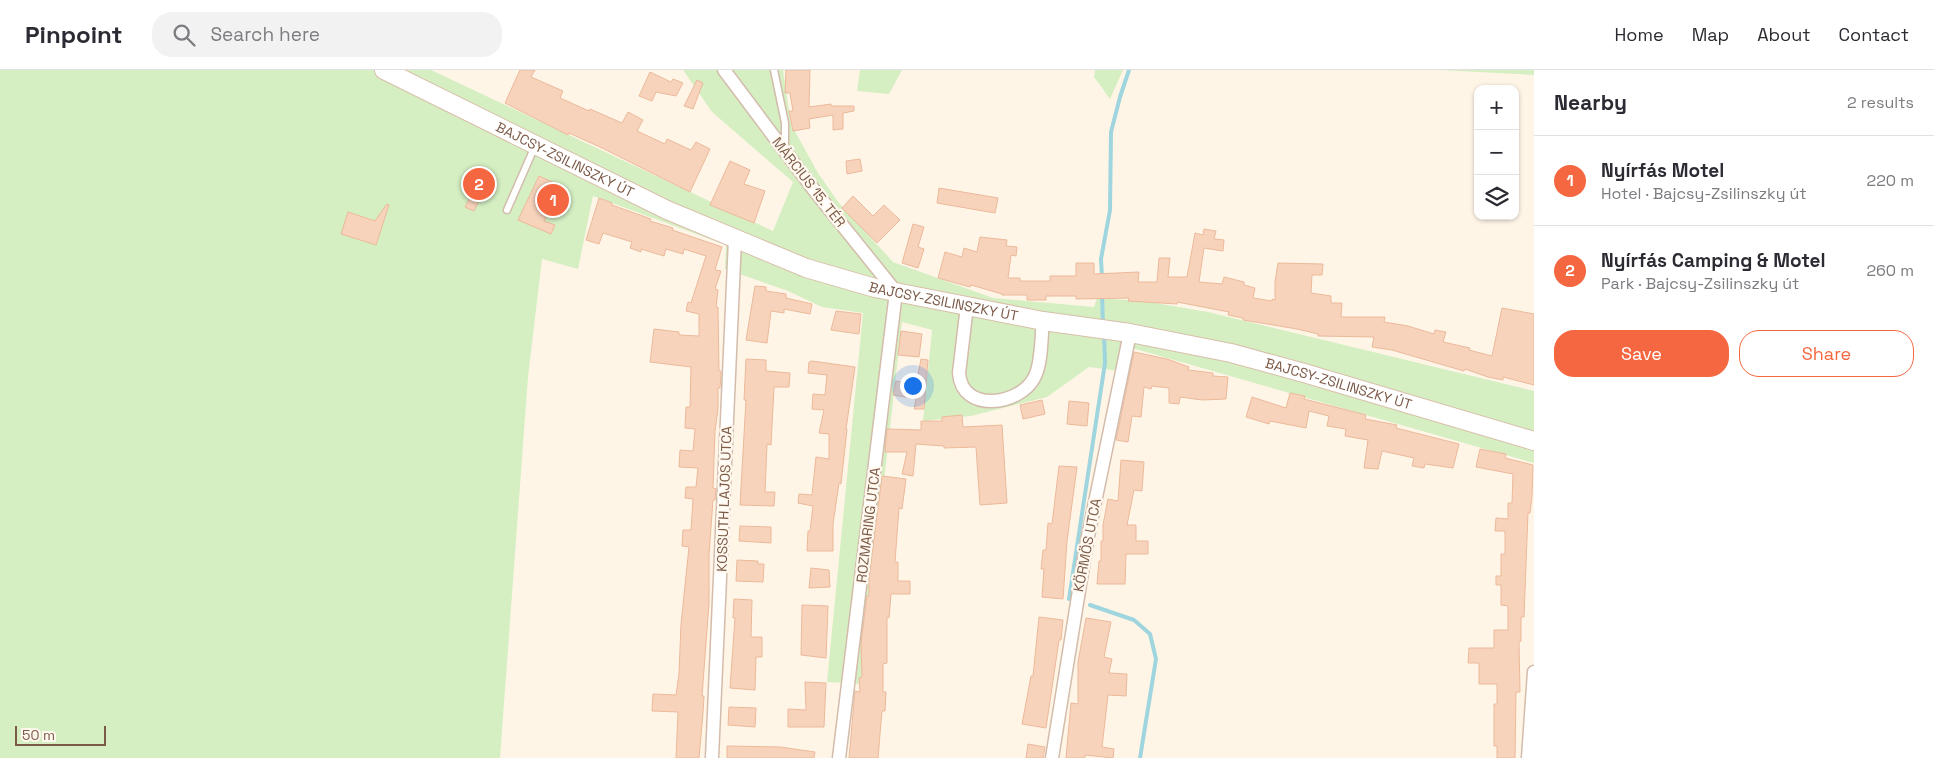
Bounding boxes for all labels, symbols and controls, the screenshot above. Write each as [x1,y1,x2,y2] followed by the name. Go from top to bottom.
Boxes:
[152,12,502,57] search box
[25,19,122,50] text: Pinpoint
[170,21,198,49] icon: search
[210,22,320,47] text: Search here
[1615,23,1664,46] text: Home
[1692,23,1729,46] text: Map
[1757,23,1811,46] text: About
[1839,23,1909,46] text: Contact
[1474,85,1519,220] map controls
[1474,85,1519,130] button: +
[1554,89,1627,116] text: Nearby
[1847,92,1914,113] text: 2 results
[493,118,637,201] street label: BAJCSY-ZSILINSZKY ÚT
[1474,130,1519,175] button: −
[768,133,850,231] street label: MÁRCIUS 15. TÉR
[1601,158,1724,183] text: Nyírfás Motel
[463,165,495,203] pin: 2
[1566,170,1574,191] text: 1
[1867,170,1914,191] text: 220 m
[1474,175,1519,220] button: layers
[537,181,569,219] pin: 1
[1601,183,1807,204] text: Hotel · Bajcsy-Zsilinszky út
[1601,248,1826,273] text: Nyírfás Camping & Motel
[1565,260,1575,281] text: 2
[1866,260,1914,281] text: 260 m
[1601,273,1799,294] text: Park · Bajcsy-Zsilinszky út
[867,278,1020,325] street label: BAJCSY-ZSILINSZKY ÚT
[1554,330,1729,377] button: Save
[1739,330,1914,377] button: Share
[1263,354,1414,413] street label: BAJCSY-ZSILINSZKY ÚT
[900,373,926,399] your location
[712,426,736,572] street label: KOSSUTH LAJOS UTCA
[852,466,884,584] street label: ROZMARING UTCA
[1069,497,1105,593] street label: KÖRMÖS UTCA
[15,723,106,746] scale bar
[22,726,55,744] text: 50 m

